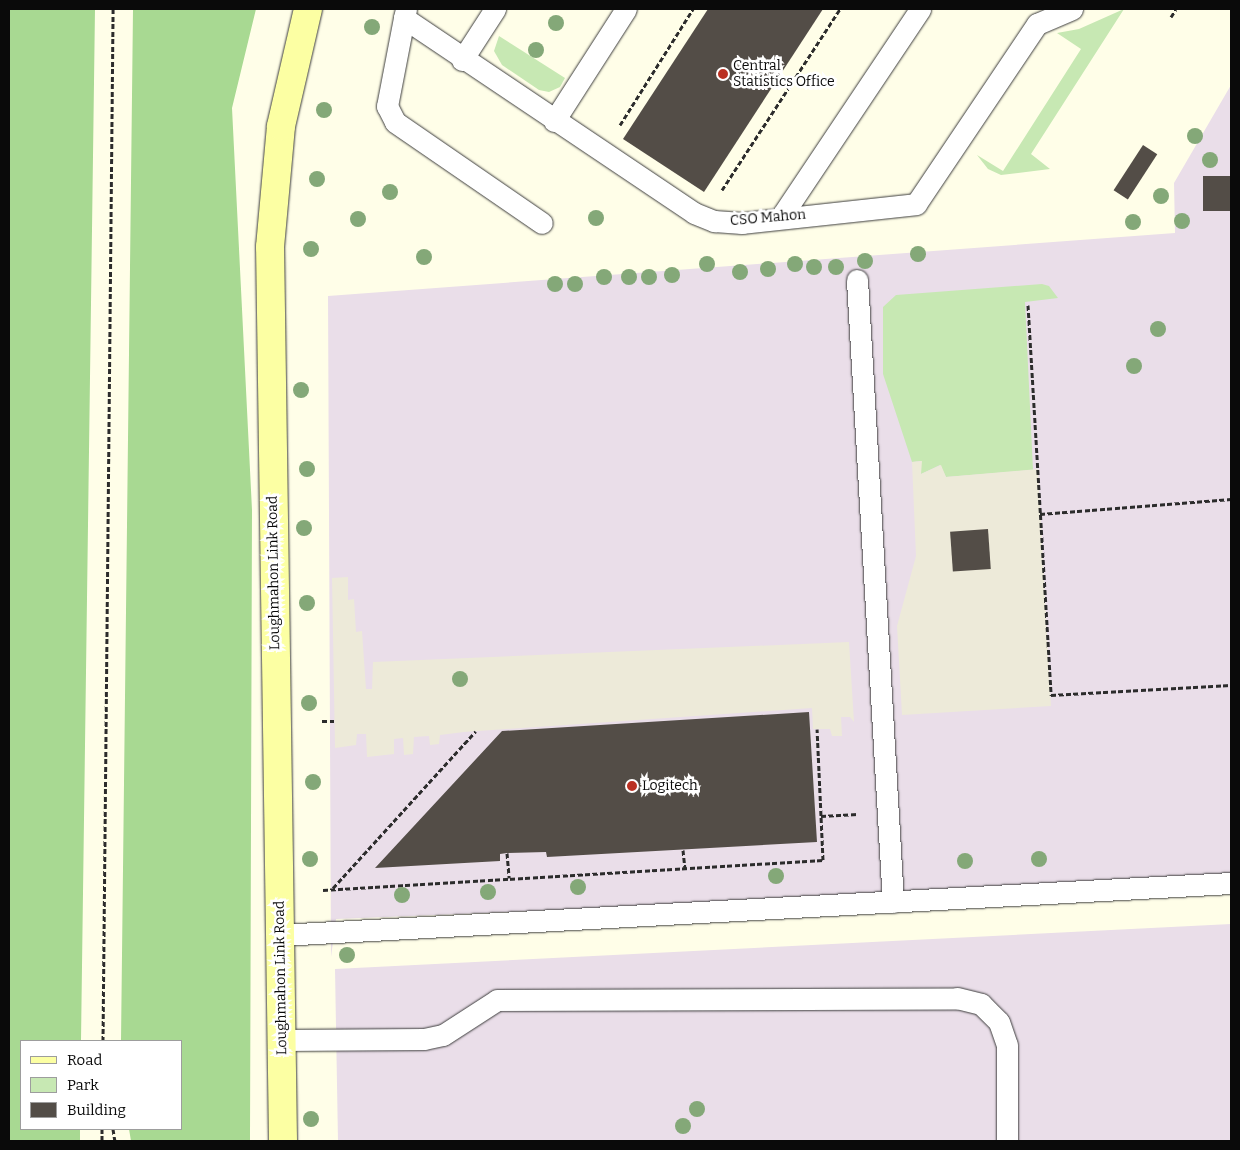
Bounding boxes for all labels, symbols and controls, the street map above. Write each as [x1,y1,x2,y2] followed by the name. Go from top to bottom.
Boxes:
[733,58,835,90] place label: Central Statistics Office
[717,68,729,80] marker: Central Statistics Office
[729,206,807,230] street label: CSO Mahon
[264,496,284,650] street label: Loughmahon Link Road
[642,778,698,794] place label: Logitech
[626,780,638,792] marker: Logitech
[271,901,291,1055] street label: Loughmahon Link Road
[20,1040,182,1130] legend
[67,1051,102,1069] text: Road
[67,1076,99,1094] text: Park
[67,1101,126,1119] text: Building

